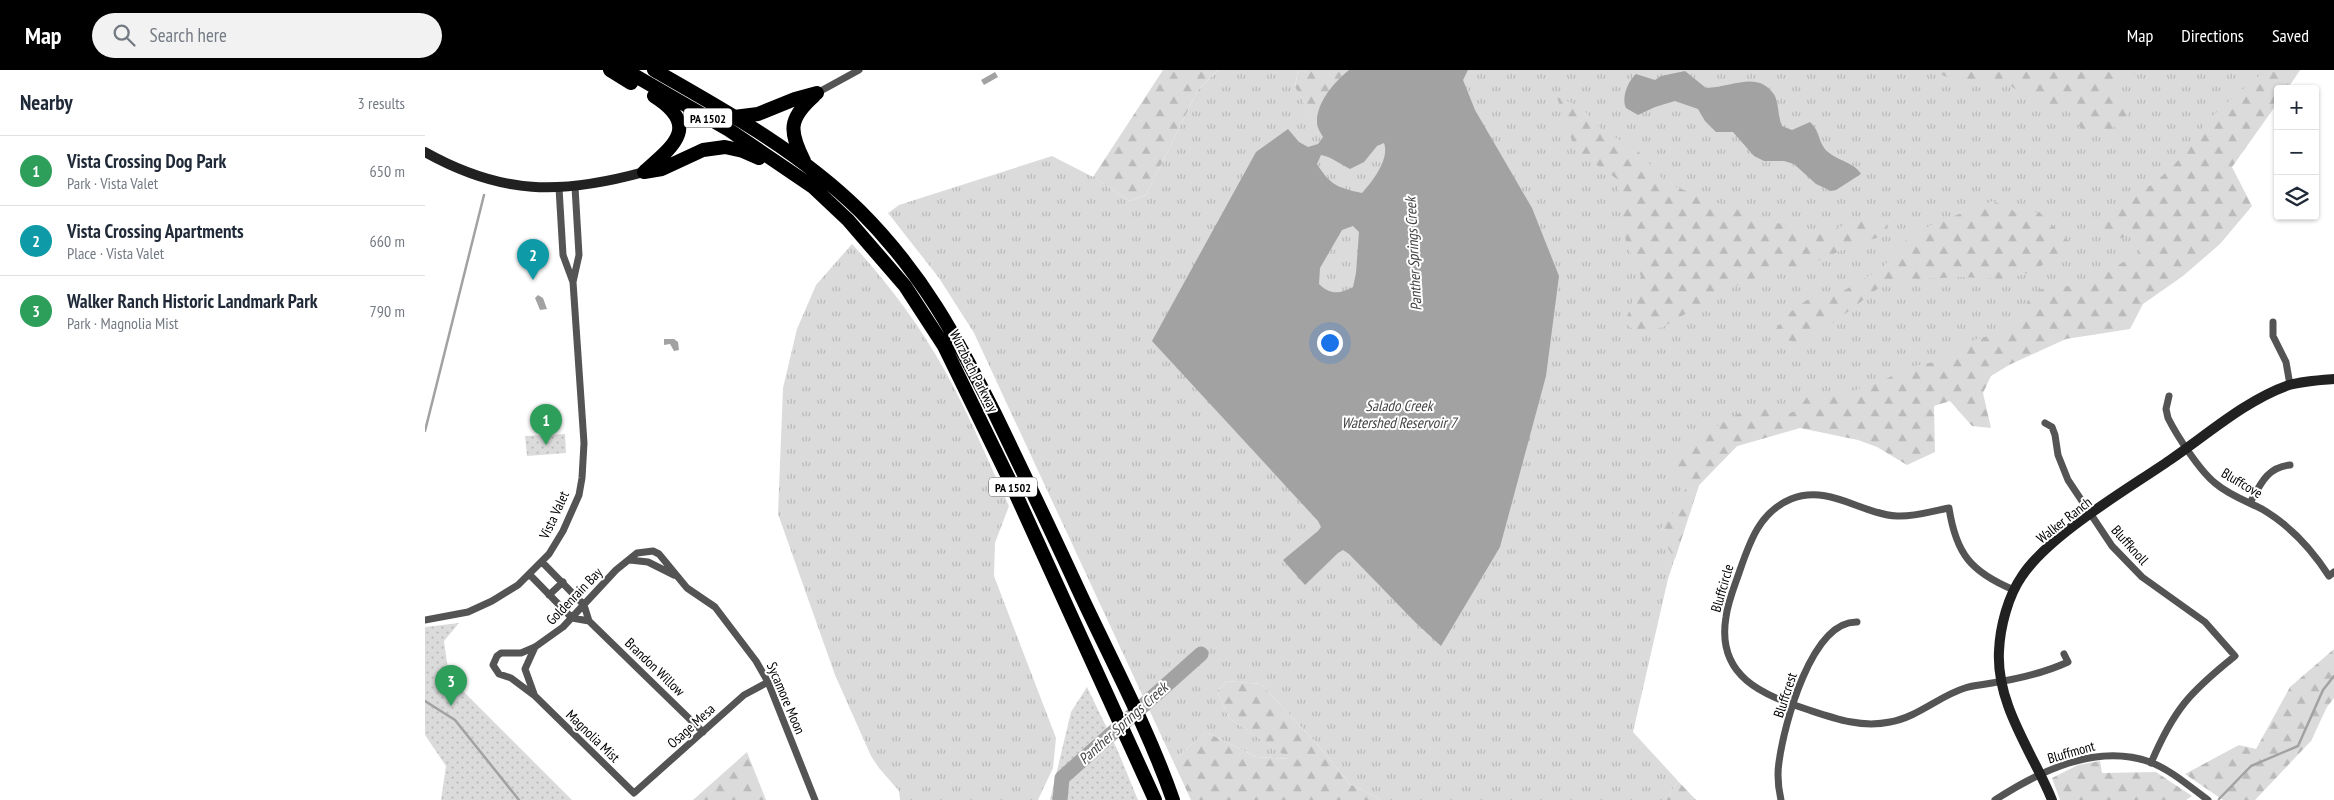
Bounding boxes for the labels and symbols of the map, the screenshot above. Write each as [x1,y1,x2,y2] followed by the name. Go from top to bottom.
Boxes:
[684,108,732,128] road number: PA 1502
[1400,195,1425,311] water label: Panther Springs Creek
[517,239,549,280] pin: 2
[946,327,1003,416] street label: Wurzbach Parkway
[1317,330,1343,356] your location
[1341,396,1459,432] water label: Salado Creek Watershed Reservoir 7
[530,404,562,445] pin: 1
[2218,464,2266,502] street label: Bluffcove
[989,478,1037,497] road number: PA 1502
[535,488,573,543] street label: Vista Valet
[2033,493,2095,547] street label: Walker Ranch
[2107,521,2153,569] street label: Bluffknoll
[1707,562,1737,614] street label: Bluffcircle
[542,563,606,629] street label: Goldenrain Bay
[621,634,689,700] street label: Brandon Willow
[763,659,809,737] street label: Sycamore Moon
[435,665,467,706] pin: 3
[1769,670,1801,720] street label: Bluffcrest
[1074,676,1173,768] water label: Panther Springs Creek
[663,700,719,752] street label: Osage Mesa
[562,706,624,766] street label: Magnolia Mist
[2045,737,2097,767] street label: Bluffmont

